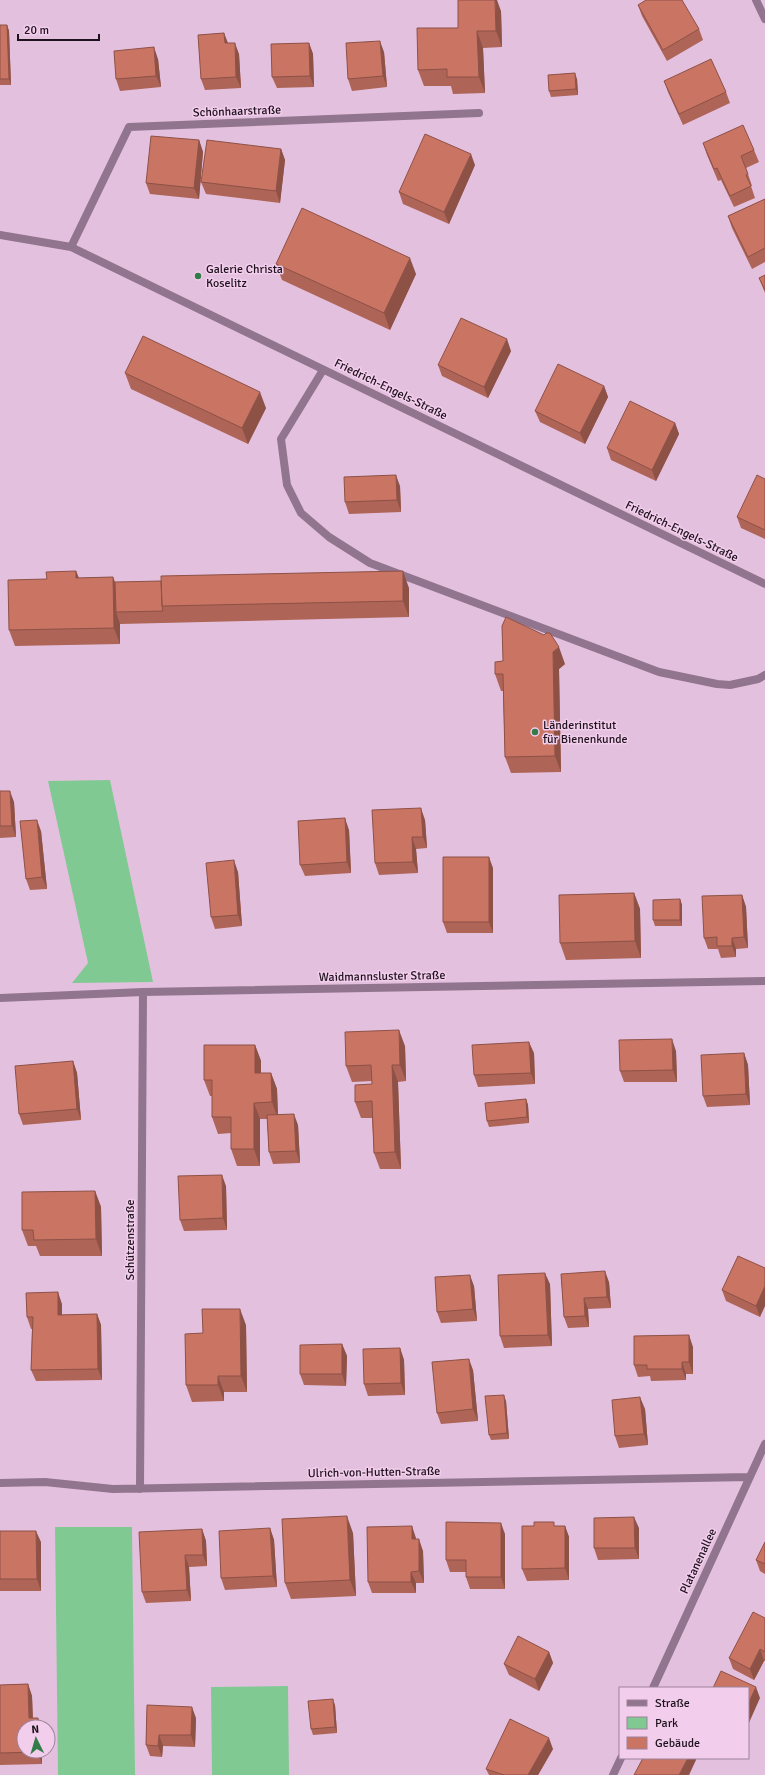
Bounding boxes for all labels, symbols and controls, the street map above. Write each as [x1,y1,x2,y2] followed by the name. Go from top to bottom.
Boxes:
[18,16,99,42] scale bar
[24,23,49,38] text: 20 m
[193,102,281,121] street label: Schönhaarstraße
[206,262,283,291] place label: Galerie Christa Koselitz
[193,271,203,281] marker: Galerie Christa Koselitz
[332,356,450,423] street label: Friedrich-Engels-Straße
[623,498,741,565] street label: Friedrich-Engels-Straße
[543,718,628,747] place label: Länderinstitut für Bienenkunde
[530,727,540,737] marker: Länderinstitut für Bienenkunde
[319,968,445,985] street label: Waidmannsluster Straße
[123,1200,138,1280] street label: Schützenstraße
[308,1464,440,1481] street label: Ulrich-von-Hutten-Straße
[677,1526,720,1596] street label: Platanenallee
[619,1687,749,1759] legend
[655,1696,690,1711] text: Straße
[655,1716,678,1731] text: Park
[16,1719,56,1759] north arrow
[31,1723,40,1736] text: N
[655,1736,700,1751] text: Gebäude

